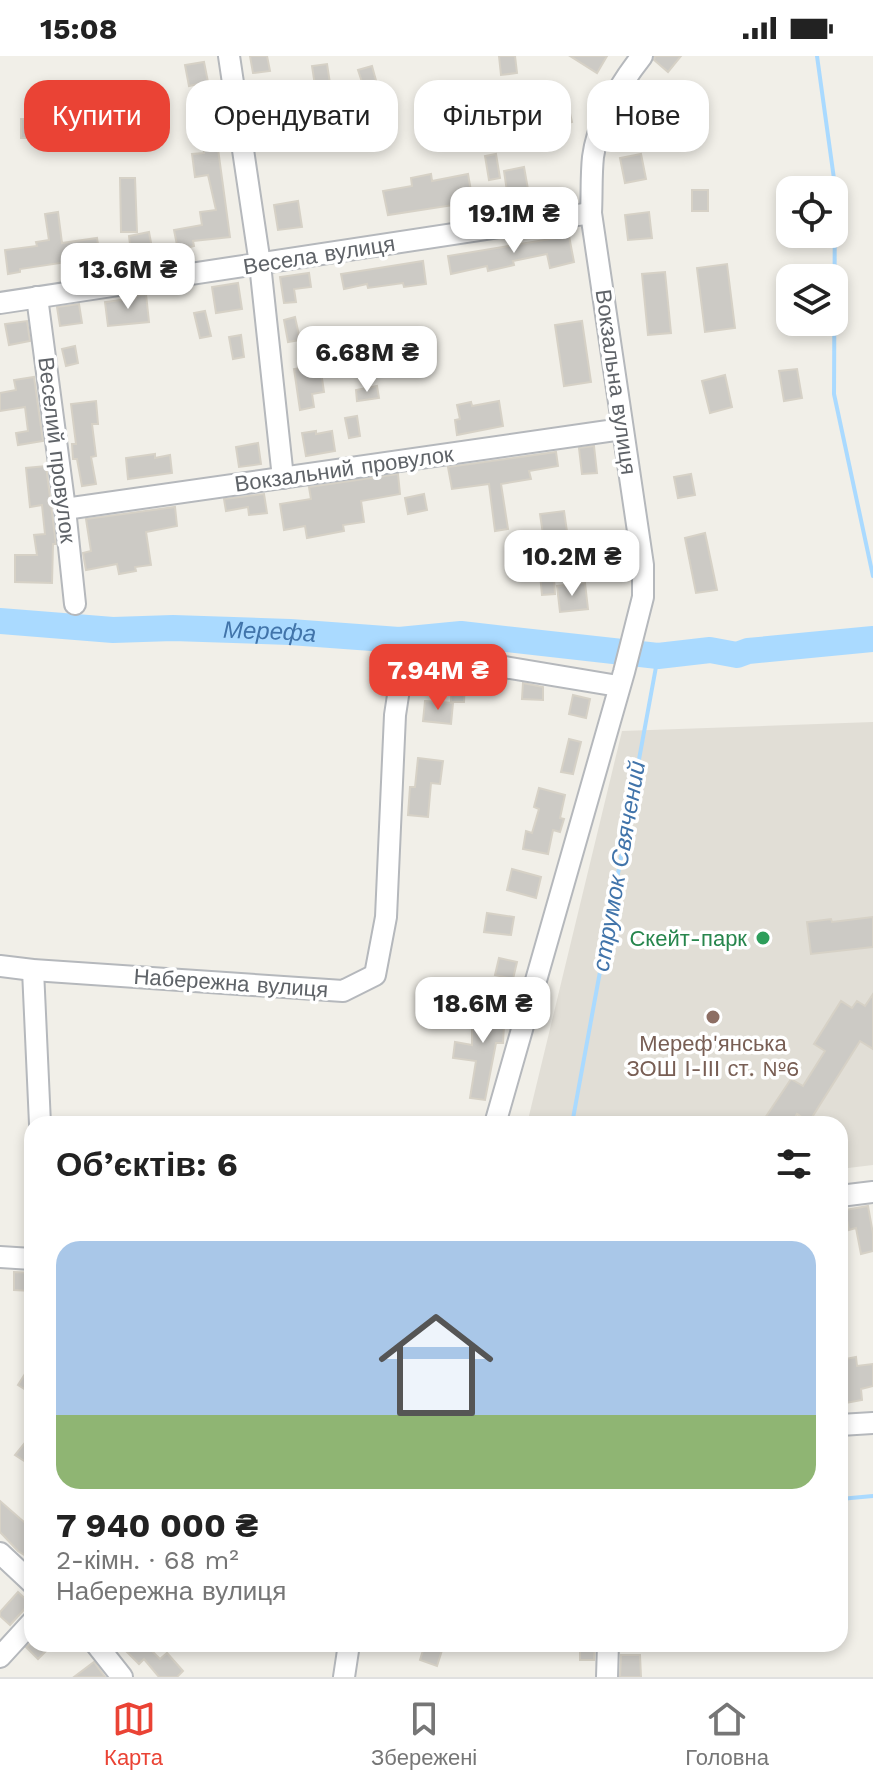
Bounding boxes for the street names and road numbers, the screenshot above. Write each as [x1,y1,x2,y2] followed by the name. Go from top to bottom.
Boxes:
[241,231,397,279] street label: Весела вулиця
[591,288,641,476] street label: Вокзальна вулиця
[33,355,81,545] street label: Веселий провулок
[233,441,455,497] street label: Вокзальний провулок
[133,964,329,1002] street label: Набережна вулиця

